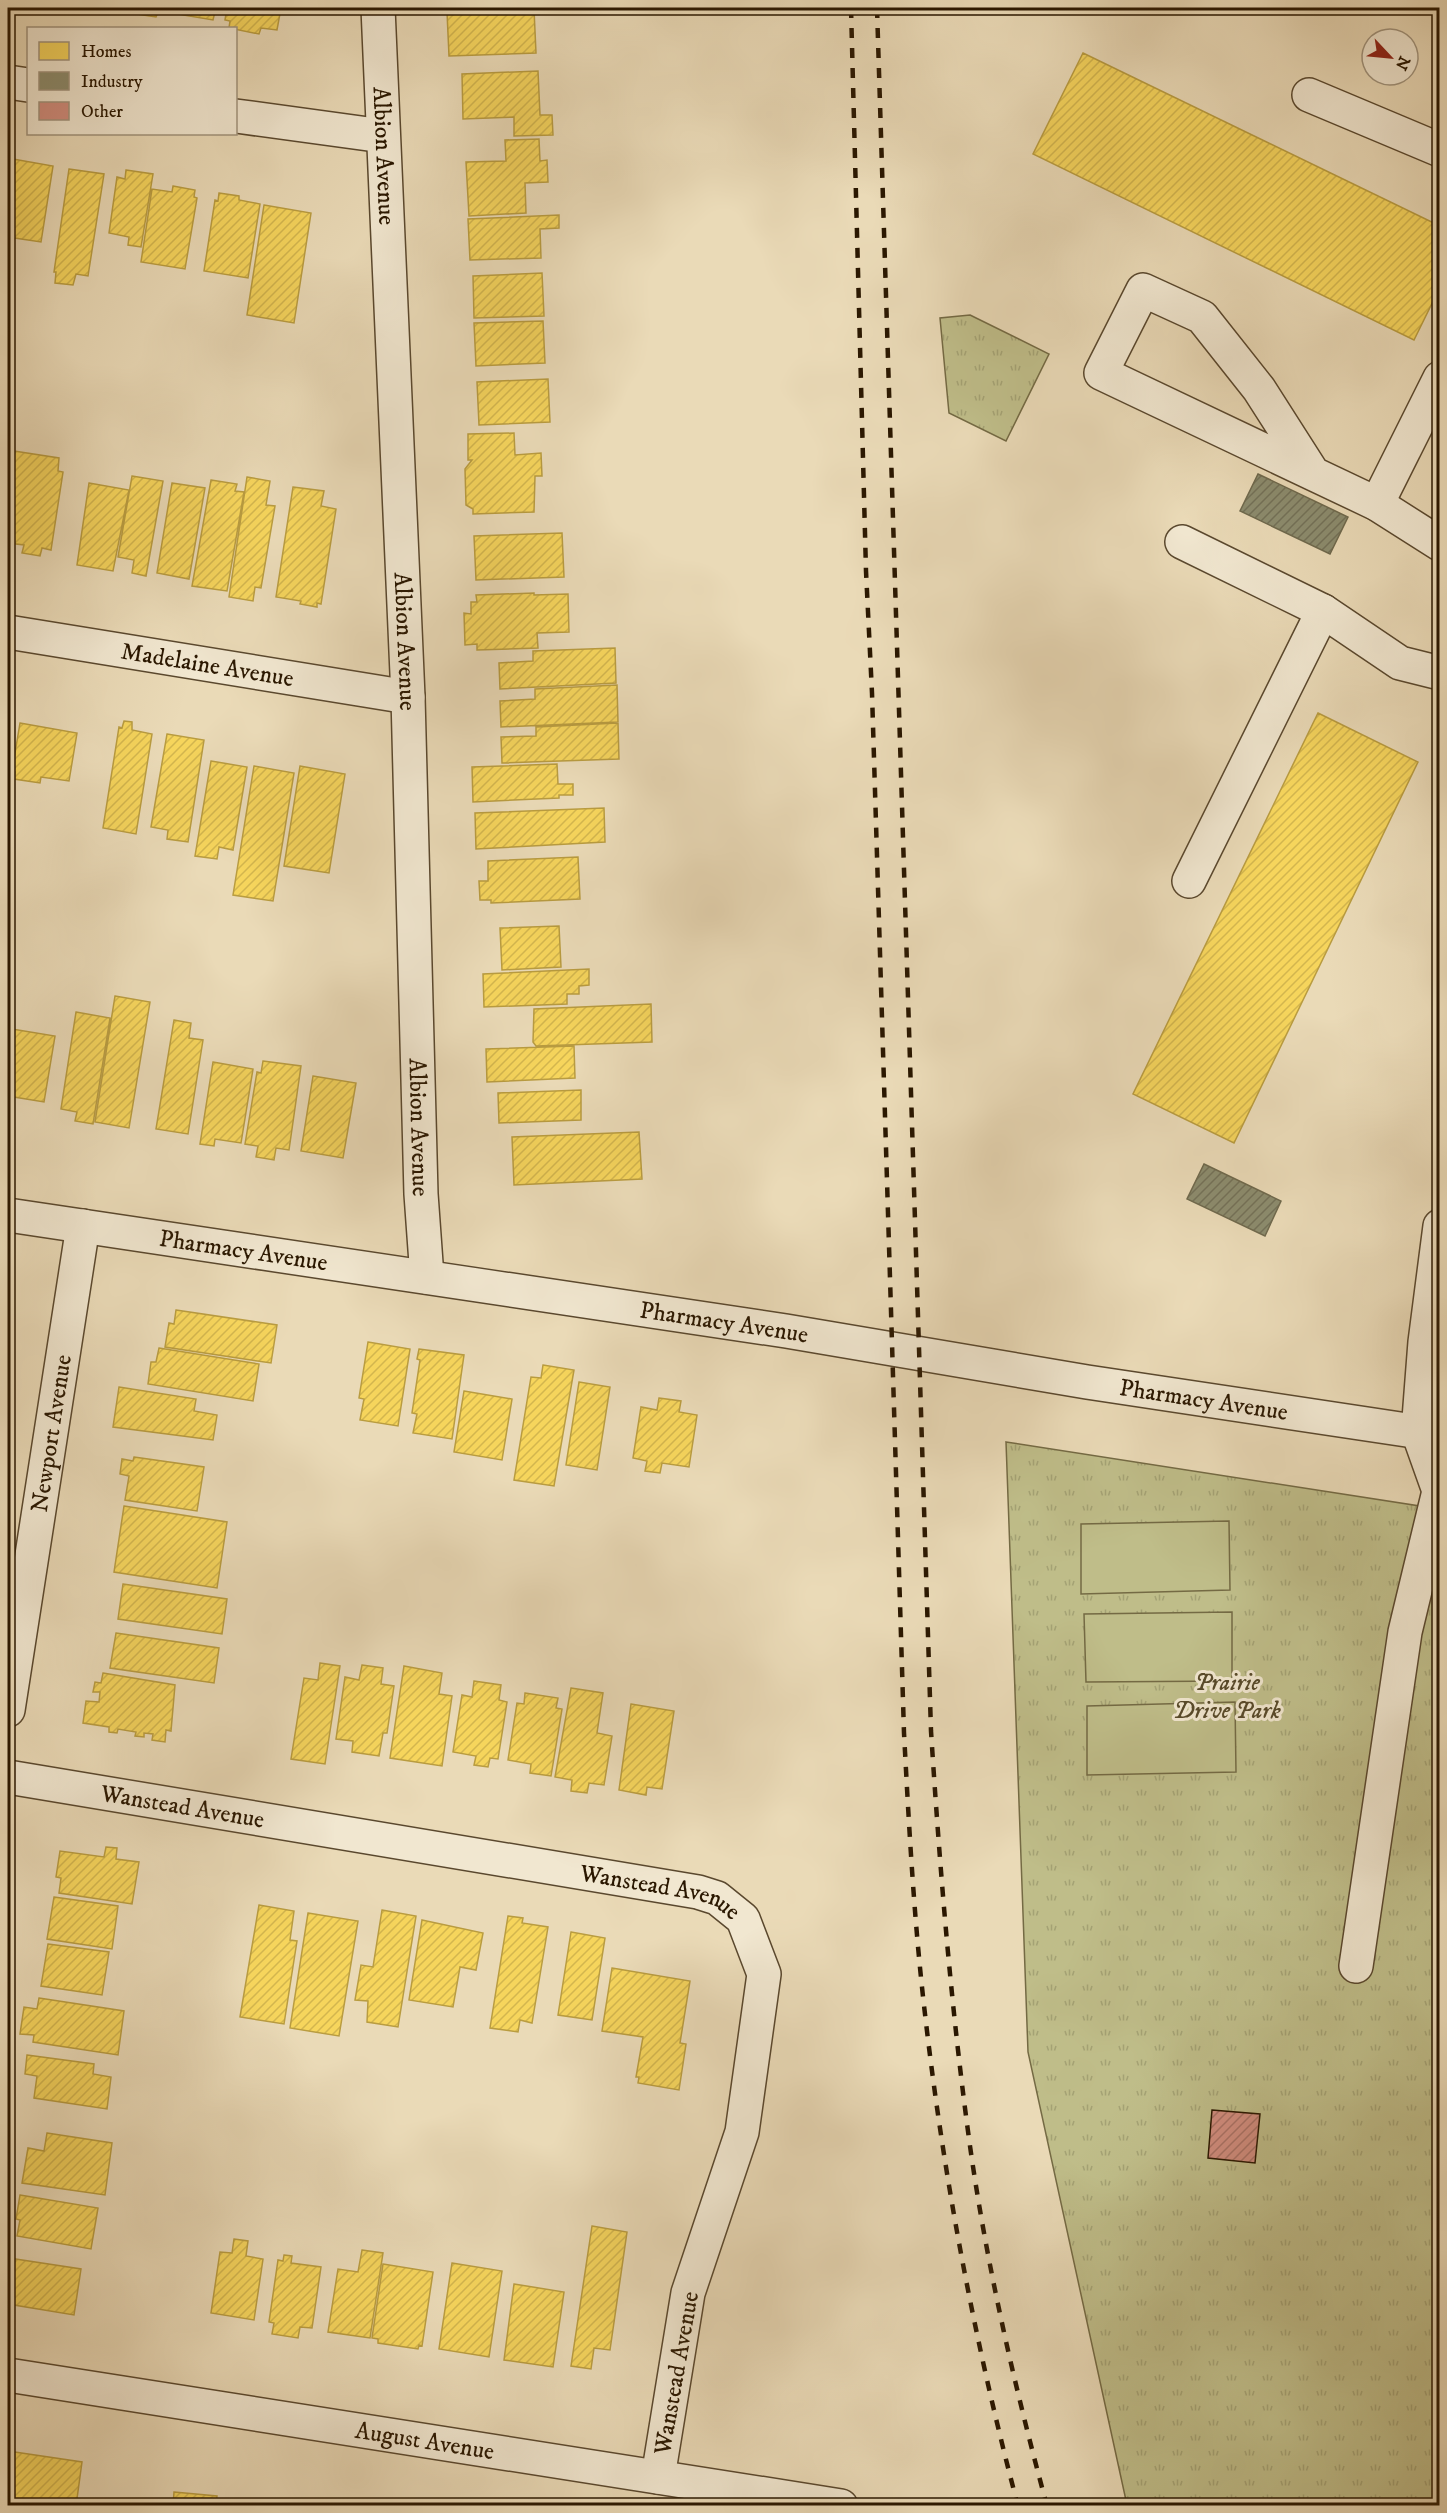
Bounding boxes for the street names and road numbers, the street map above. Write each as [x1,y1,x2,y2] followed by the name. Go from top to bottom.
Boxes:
[365,86,401,226] street label: Albion Avenue
[387,572,422,711] street label: Albion Avenue
[119,637,296,694] street label: Madelaine Avenue
[401,1058,435,1197] street label: Albion Avenue
[157,1224,330,1278] street label: Pharmacy Avenue
[638,1295,811,1351] street label: Pharmacy Avenue
[25,1352,79,1514] street label: Newport Avenue
[1117,1373,1290,1428] street label: Pharmacy Avenue
[97,1779,267,1835] street label: Wanstead Avenue
[577,1858,746,1927] street label: Wanstead Avenue
[648,2289,706,2458] street label: Wanstead Avenue
[353,2416,496,2467] street label: August Avenue

